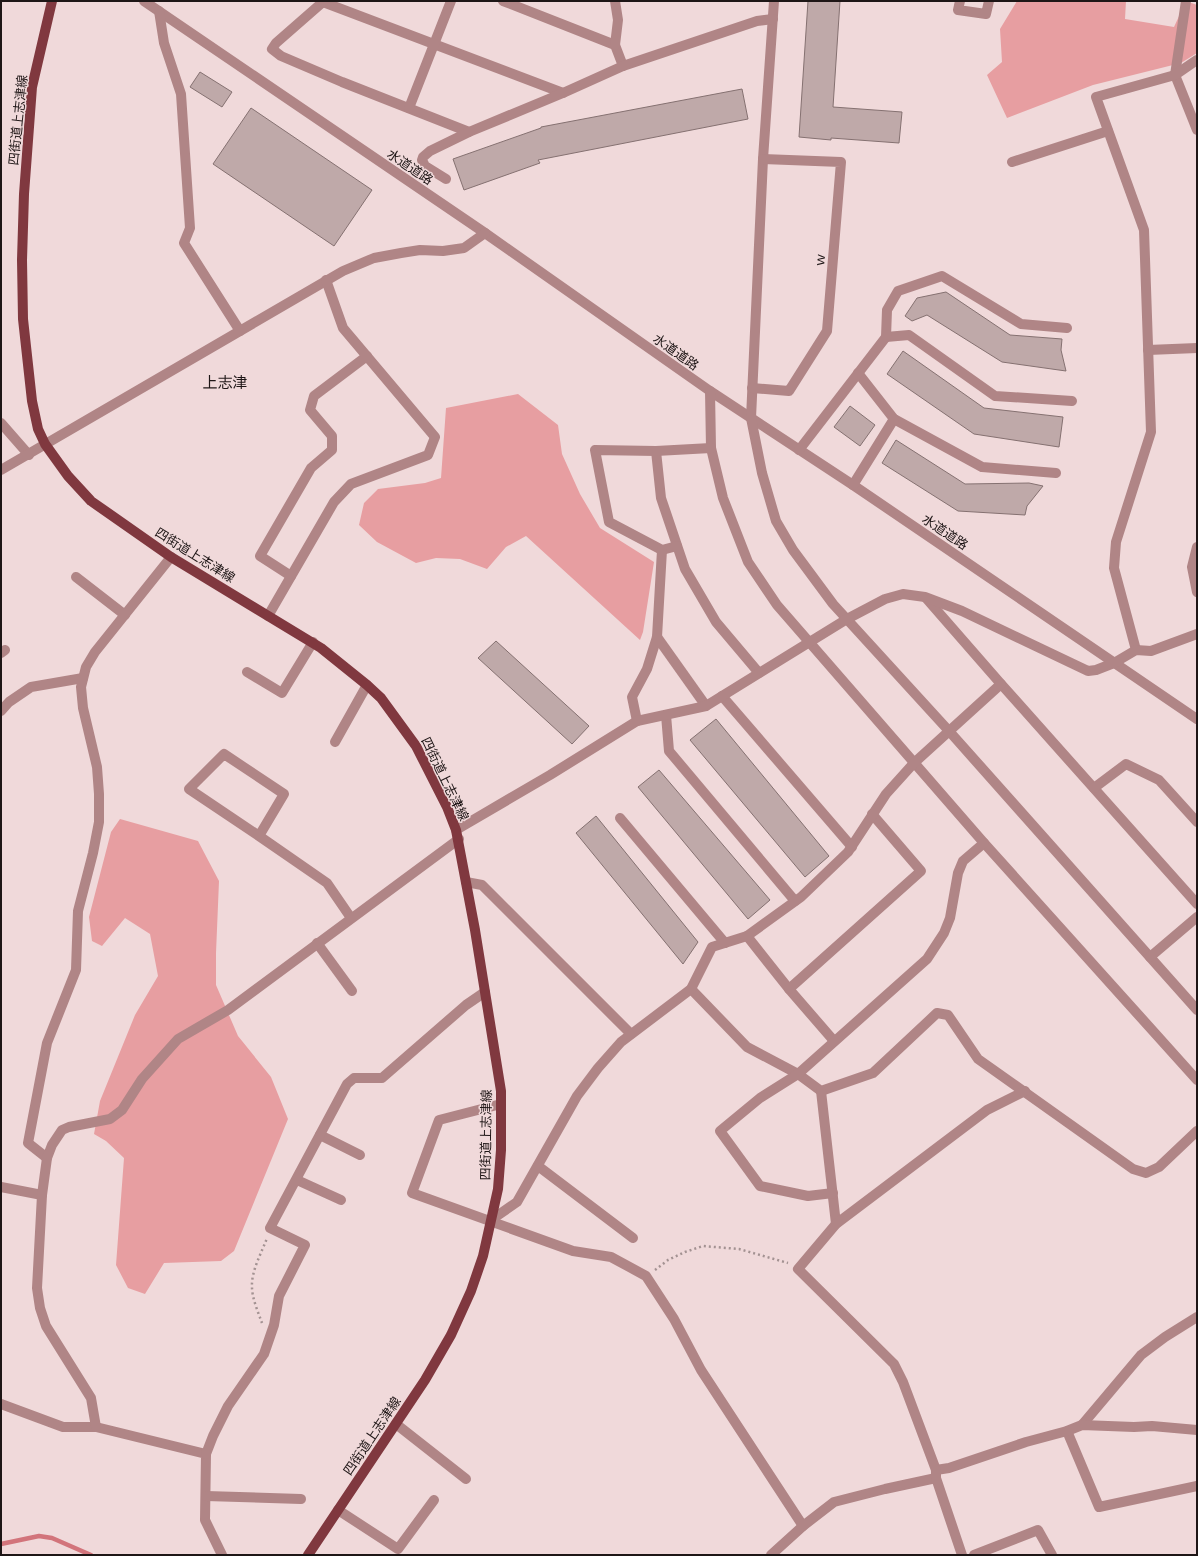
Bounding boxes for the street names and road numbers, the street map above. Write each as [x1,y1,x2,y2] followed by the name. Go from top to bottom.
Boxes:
[5,74,31,166] street label: 四街道上志津線
[384,145,436,189] street label: 水道道路
[811,253,829,267] street label: ｗ
[650,330,702,374] street label: 水道道路
[919,510,971,554] street label: 水道道路
[152,524,238,586] street label: 四街道上志津線
[417,734,473,824] street label: 四街道上志津線
[477,1089,495,1181] street label: 四街道上志津線
[340,1394,404,1478] street label: 四街道上志津線

